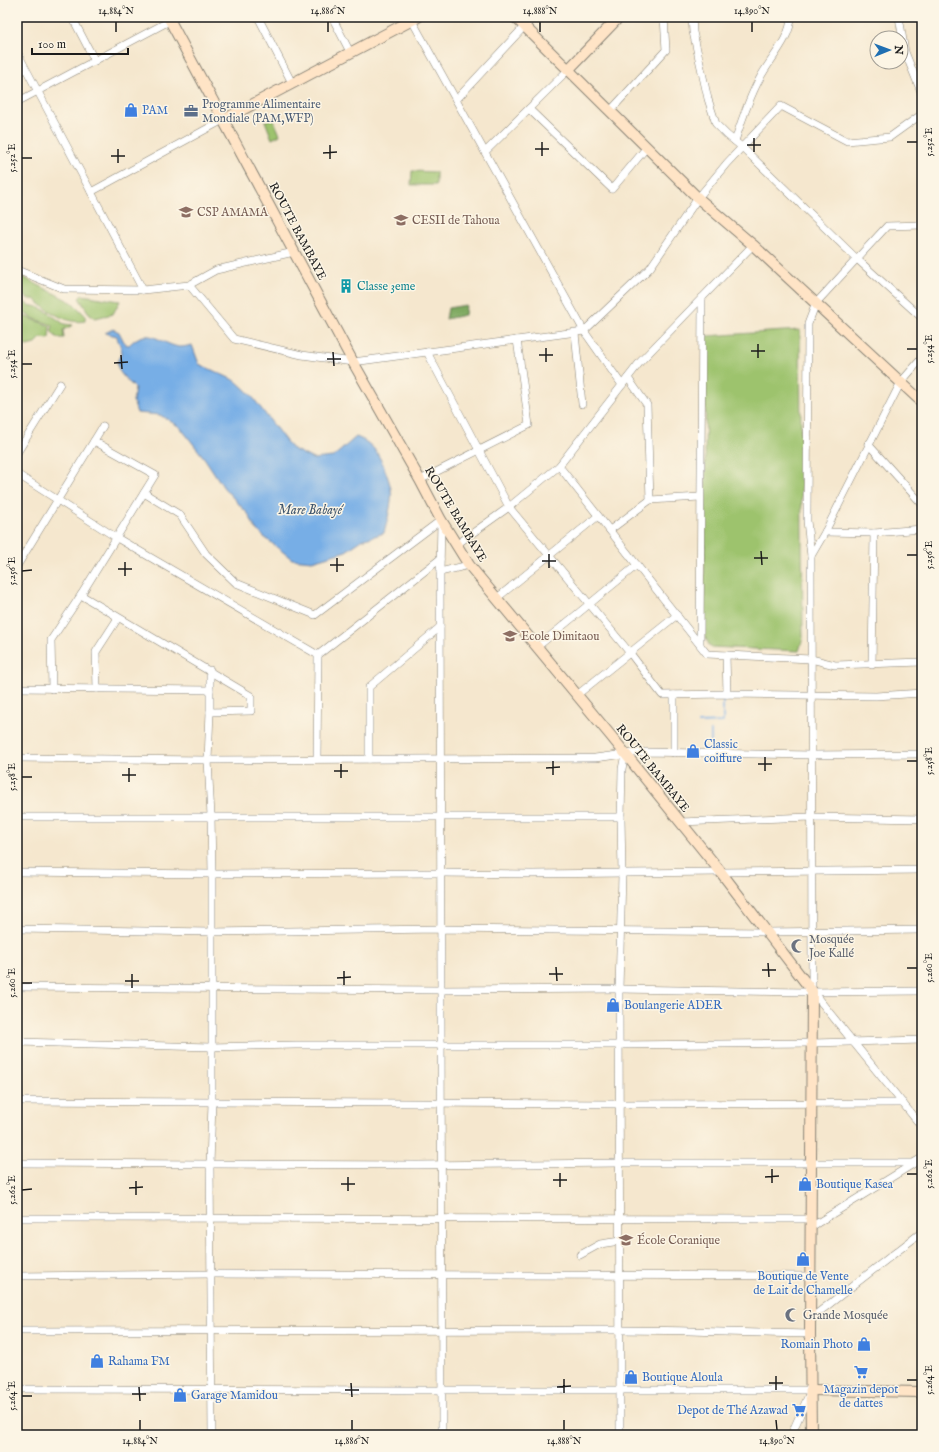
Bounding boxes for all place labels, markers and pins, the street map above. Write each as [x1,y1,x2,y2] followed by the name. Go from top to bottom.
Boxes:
[202,97,321,126] place label: Programme Alimentaire Mondiale (PAM,WFP)
[123,102,139,118] shop icon: PAM
[142,103,168,118] place label: PAM
[183,103,199,119] office icon: Programme Alimentaire Mondiale (PAM,WFP)
[178,204,194,220] school or university icon: CSP AMAMA
[197,205,269,220] place label: CSP AMAMA
[393,212,409,228] school or university icon: CESII de Tahoua
[412,213,501,228] place label: CESII de Tahoua
[338,278,354,294] building icon: Classe 3eme
[357,279,416,294] place label: Classe 3eme
[502,628,518,644] school or university icon: Ecole Dimitaou
[521,629,599,644] place label: Ecole Dimitaou
[704,737,743,766] place label: Classic coiffure
[685,743,701,759] shop icon: Classic coiffure
[807,932,855,962] place label: Mosquée Joe Kallé
[790,938,806,954] mosque icon: Mosquée Joe Kallé
[605,997,621,1013] shop icon: Boulangerie ADER
[624,998,723,1013] place label: Boulangerie ADER
[797,1176,813,1192] shop icon: Boutique Kasea
[816,1177,894,1193] place label: Boutique Kasea
[618,1232,634,1248] school or university icon: École Coranique
[637,1232,721,1249] place label: École Coranique
[795,1251,811,1267] shop icon: Boutique de Vente de Lait de Chamelle
[753,1269,853,1298] place label: Boutique de Vente de Lait de Chamelle
[784,1307,800,1323] mosque icon: Grande Mosquée
[803,1308,889,1324] place label: Grande Mosquée
[856,1336,872,1352] shop icon: Romain Photo
[780,1337,854,1352] place label: Romain Photo
[89,1353,105,1369] shop icon: Rahama FM
[108,1354,170,1369] place label: Rahama FM
[853,1364,869,1380] supermarket icon: Magazin depot de dattes
[623,1369,639,1385] shop icon: Boutique Aloula
[642,1370,723,1386] place label: Boutique Aloula
[824,1382,898,1411] place label: Magazin depot de dattes
[172,1387,188,1403] shop icon: Garage Mamidou
[191,1388,278,1403] place label: Garage Mamidou
[791,1402,807,1418] supermarket icon: Depot de Thé Azawad
[677,1403,789,1419] place label: Depot de Thé Azawad

